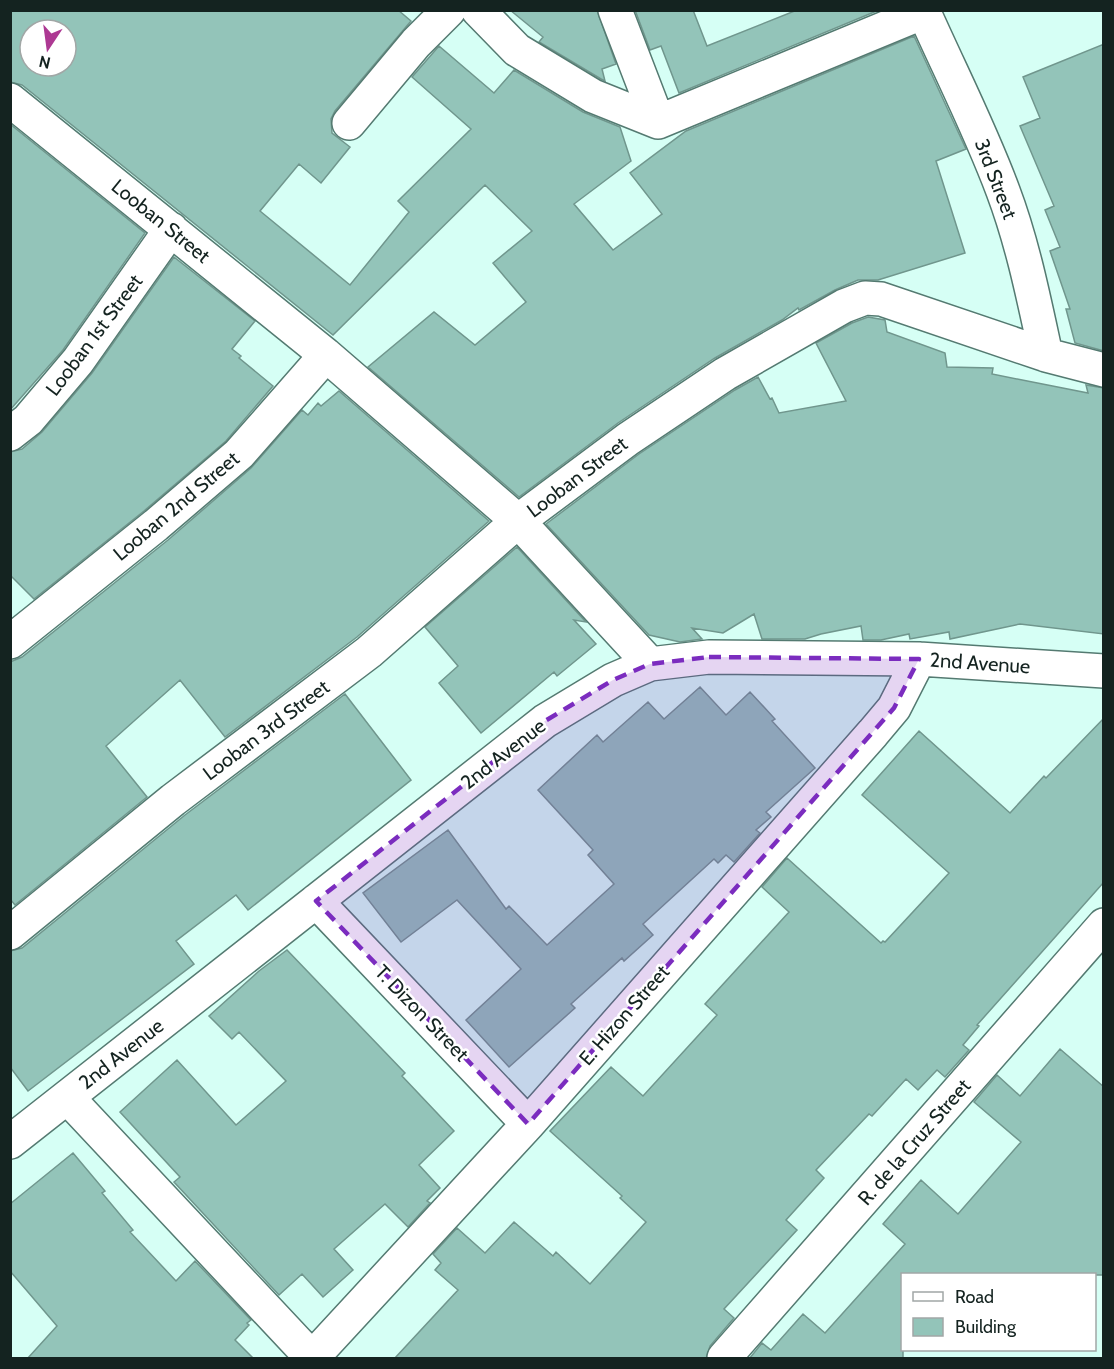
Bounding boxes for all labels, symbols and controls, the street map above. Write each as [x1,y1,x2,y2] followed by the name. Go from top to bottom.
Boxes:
[18,18,78,78] north arrow
[37,52,52,73] text: N
[970,136,1022,223] street label: 3rd Street
[107,174,215,268] street label: Looban Street
[41,269,148,400] street label: Looban 1st Street
[522,431,632,523] street label: Looban Street
[108,446,244,566] street label: Looban 2nd Street
[929,648,1031,678] street label: 2nd Avenue
[198,675,334,785] street label: Looban 3rd Street
[456,714,550,794] street label: 2nd Avenue
[370,960,474,1066] street label: T. Dizon Street
[574,960,674,1070] street label: E. Hizon Street
[74,1014,168,1094] street label: 2nd Avenue
[853,1074,976,1210] street label: R. de la Cruz Street
[901,1273,1096,1351] legend
[955,1286,994,1308] text: Road
[955,1316,1017,1338] text: Building

